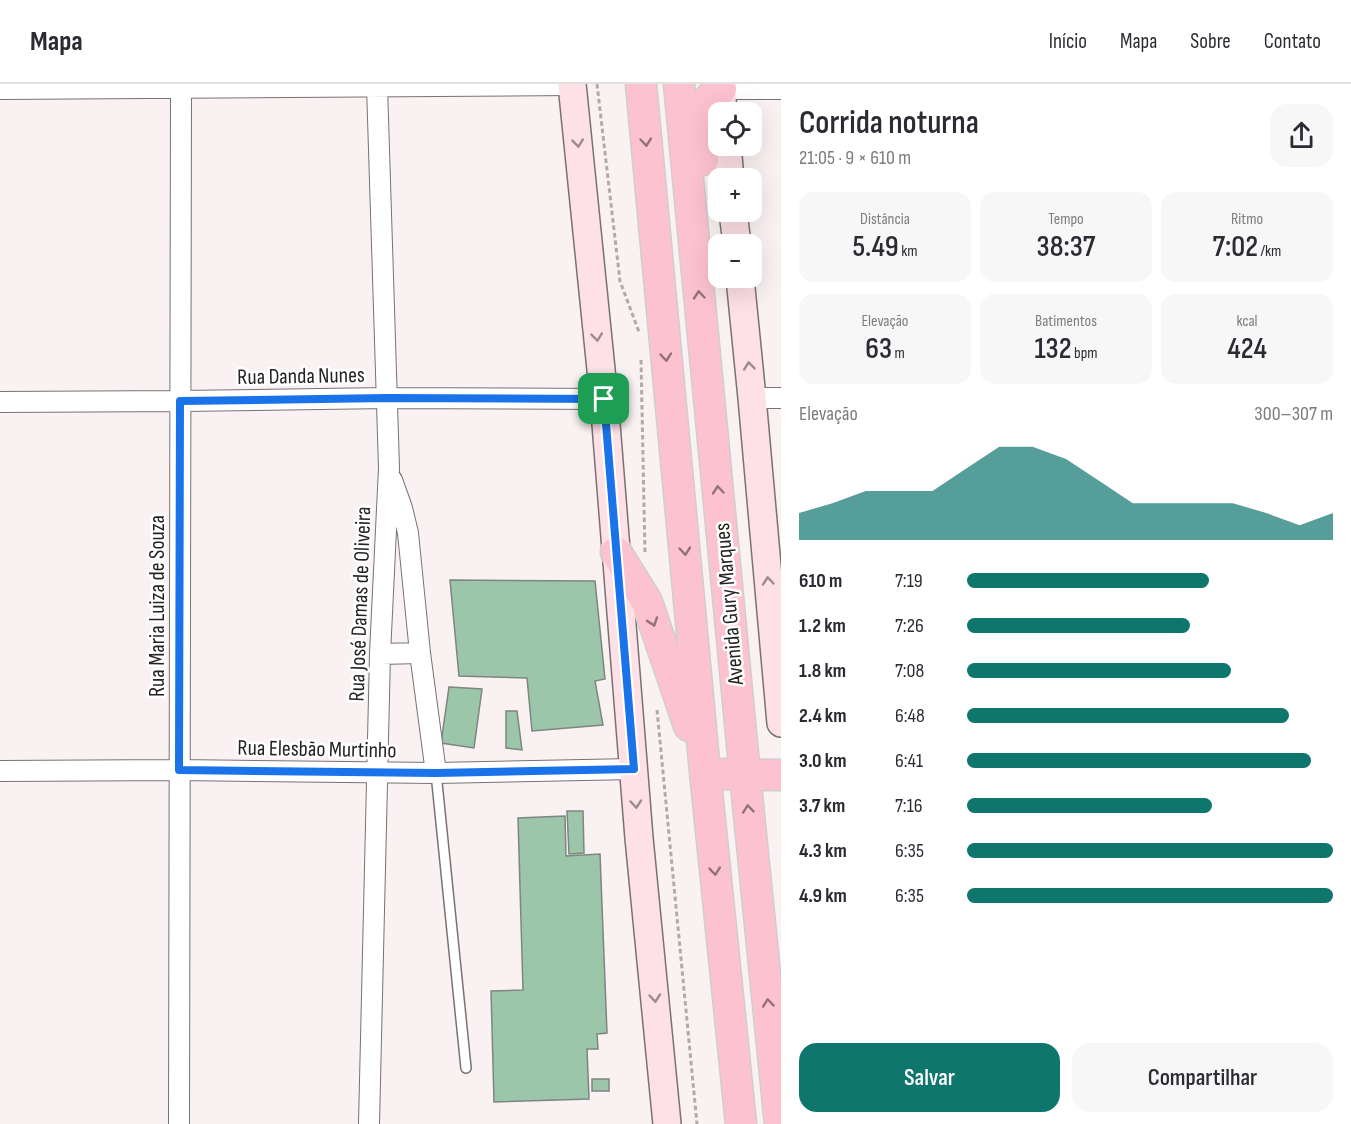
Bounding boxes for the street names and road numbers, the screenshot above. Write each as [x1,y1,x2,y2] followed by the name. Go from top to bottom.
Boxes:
[237,362,365,391] street label: Rua Danda Nunes
[344,506,377,702] street label: Rua José Damas de Oliveira
[144,515,171,697] street label: Rua Maria Luiza de Souza
[709,522,750,687] street label: Avenida Gury Marques
[237,735,397,764] street label: Rua Elesbão Murtinho

